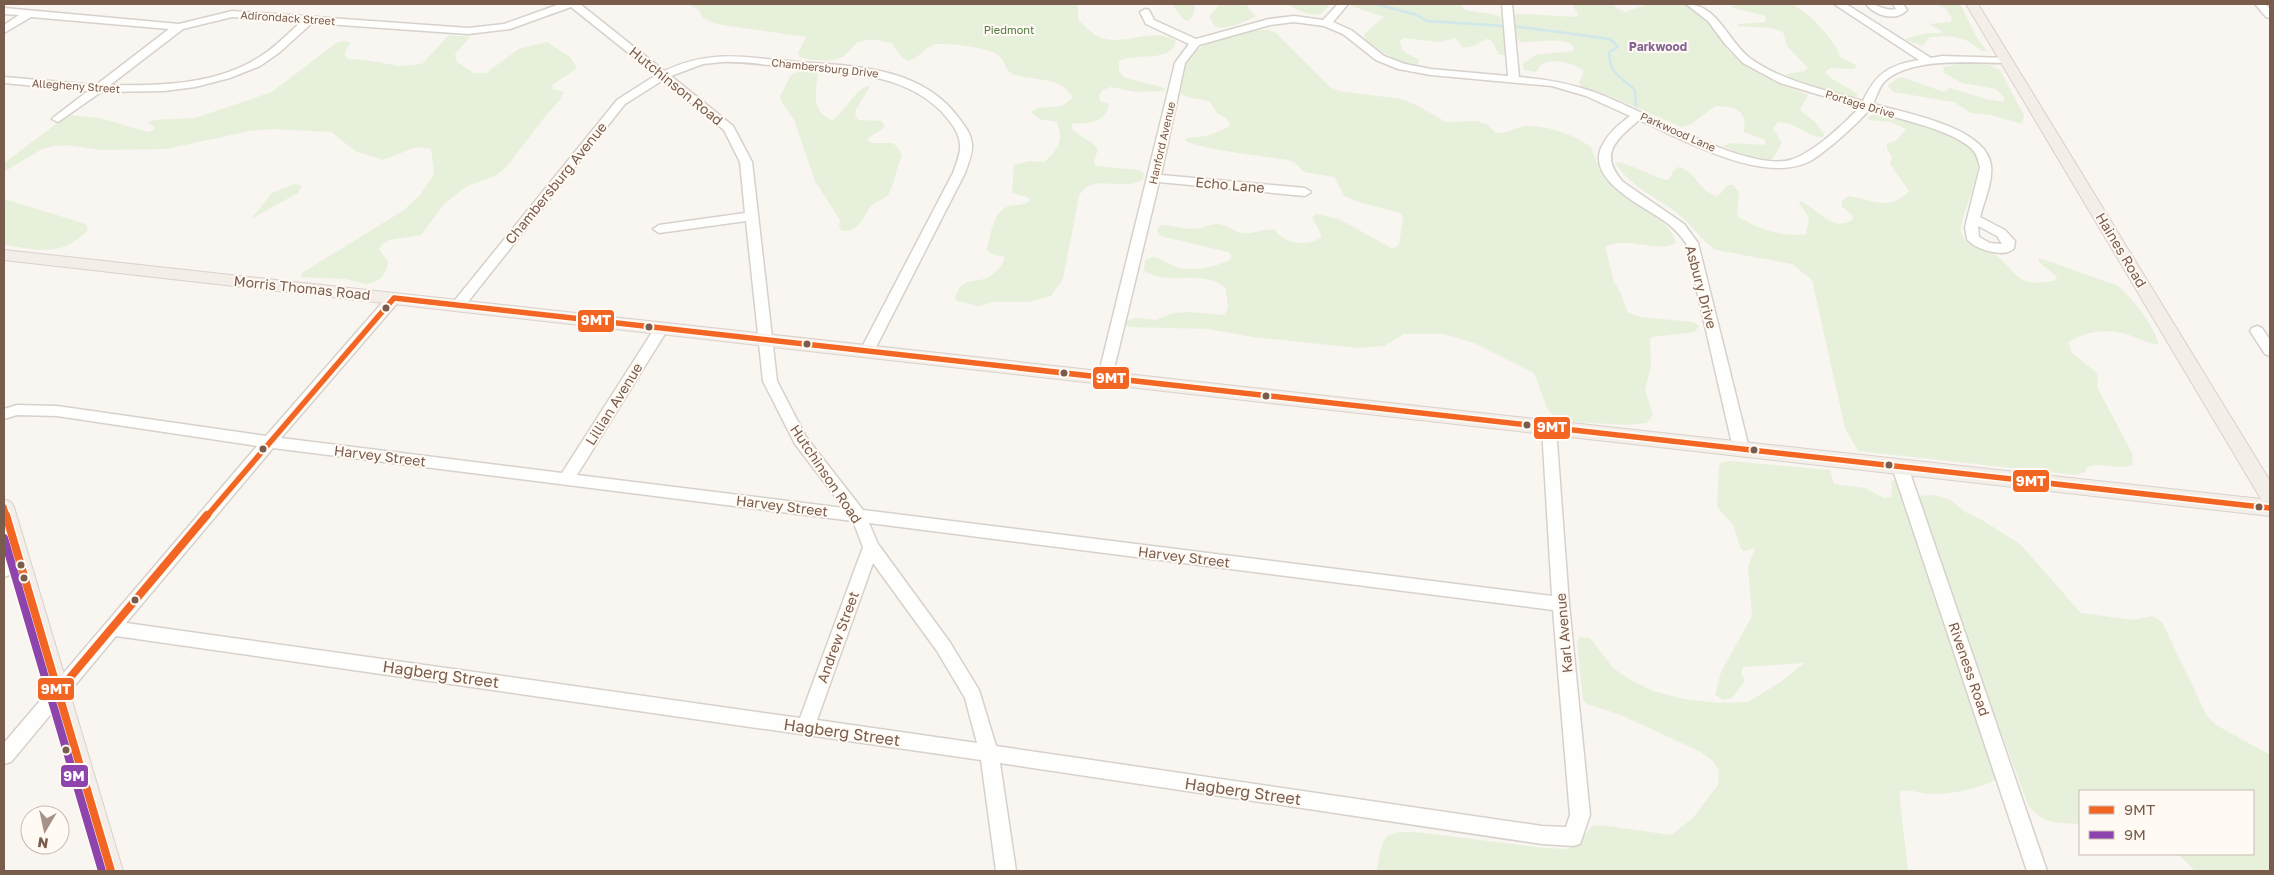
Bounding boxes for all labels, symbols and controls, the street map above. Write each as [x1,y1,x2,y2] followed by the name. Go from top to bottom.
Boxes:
[240,8,336,27] street label: Adirondack Street
[984,23,1034,36] park label: Piedmont
[1629,39,1687,54] district label: Parkwood
[626,43,727,129] street label: Hutchinson Road
[771,55,879,80] street label: Chambersburg Drive
[31,76,121,95] street label: Allegheny Street
[1824,87,1896,120] street label: Portage Drive
[1146,100,1177,185] street label: Hanford Avenue
[1638,109,1718,154] street label: Parkwood Lane
[501,118,610,247] street label: Chambersburg Avenue
[1195,173,1265,196] street label: Echo Lane
[2092,209,2150,290] street label: Haines Road
[1682,243,1721,330] street label: Asbury Drive
[233,272,371,303] street label: Morris Thomas Road
[381,303,391,313] unlabelled marker
[577,309,615,333] line badge: 9MT
[581,311,611,328] text: 9MT
[644,322,654,332] unlabelled marker
[802,339,812,349] unlabelled marker
[581,359,646,448] street label: Lillian Avenue
[1092,366,1130,390] line badge: 9MT
[1059,368,1069,378] unlabelled marker
[1096,369,1126,386] text: 9MT
[1261,391,1271,401] unlabelled marker
[1533,416,1571,440] line badge: 9MT
[1537,418,1567,435] text: 9MT
[1522,420,1532,430] unlabelled marker
[787,421,866,526] street label: Hutchinson Road
[333,441,427,470] street label: Harvey Street
[258,444,268,454] unlabelled marker
[1749,445,1759,455] unlabelled marker
[1884,460,1894,470] unlabelled marker
[2012,469,2050,493] line badge: 9MT
[2016,472,2046,489] text: 9MT
[735,491,829,520] street label: Harvey Street
[2254,502,2264,512] unlabelled marker
[1137,542,1231,571] street label: Harvey Street
[16,560,26,570] unlabelled marker
[19,573,29,583] unlabelled marker
[813,589,862,685] street label: Andrew Street
[1552,592,1575,674] street label: Karl Avenue
[130,595,140,605] unlabelled marker
[1945,620,1994,718] street label: Riveness Road
[381,656,501,692] street label: Hagberg Street
[37,677,75,701] line badge: 9MT
[41,680,71,697] text: 9MT
[782,714,902,750] street label: Hagberg Street
[61,745,71,755] unlabelled marker
[60,764,89,788] line badge: 9M
[63,767,85,784] text: 9M
[1183,773,1303,809] street label: Hagberg Street
[2079,790,2254,855] legend
[2124,800,2155,818] text: 9MT
[20,805,70,855] north arrow
[2124,825,2146,843] text: 9M
[36,834,49,853] text: N

